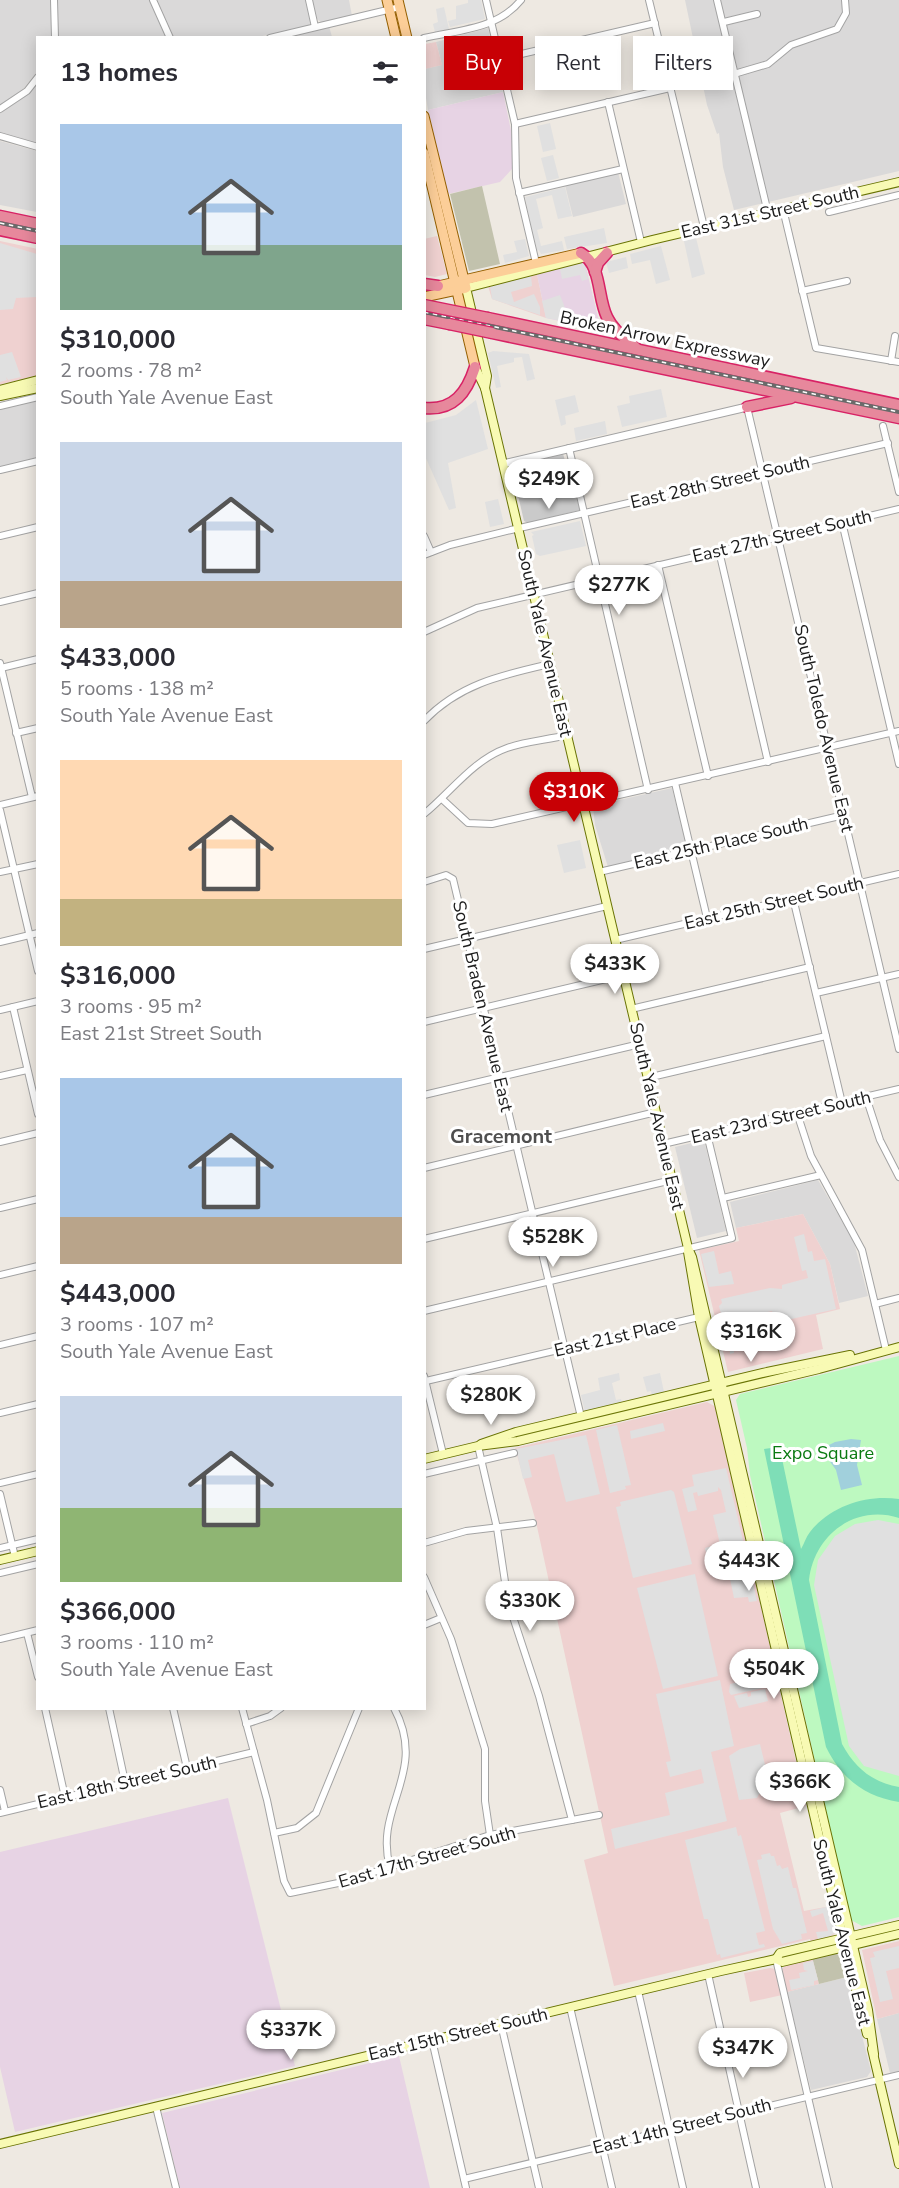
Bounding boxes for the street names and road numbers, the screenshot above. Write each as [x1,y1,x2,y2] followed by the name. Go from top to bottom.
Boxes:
[679,180,861,244] street label: East 31st Street South
[558,305,773,373] street label: Broken Arrow Expressway
[628,450,812,514] street label: East 28th Street South
[690,504,874,568] street label: East 27th Street South
[512,547,578,740] street label: South Yale Avenue East
[788,622,860,835] street label: South Toledo Avenue East
[631,811,811,875] street label: East 25th Place South
[682,871,866,935] street label: East 25th Street South
[447,898,519,1115] street label: South Braden Avenue East
[624,1020,690,1213] street label: South Yale Avenue East
[689,1085,873,1149] street label: East 23rd Street South
[552,1311,678,1363] street label: East 21st Place
[35,1750,219,1814] street label: East 18th Street South
[335,1820,519,1894] street label: East 17th Street South
[807,1836,877,2028] street label: South Yale Avenue East
[366,2002,550,2066] street label: East 15th Street South
[590,2092,774,2160] street label: East 14th Street South

